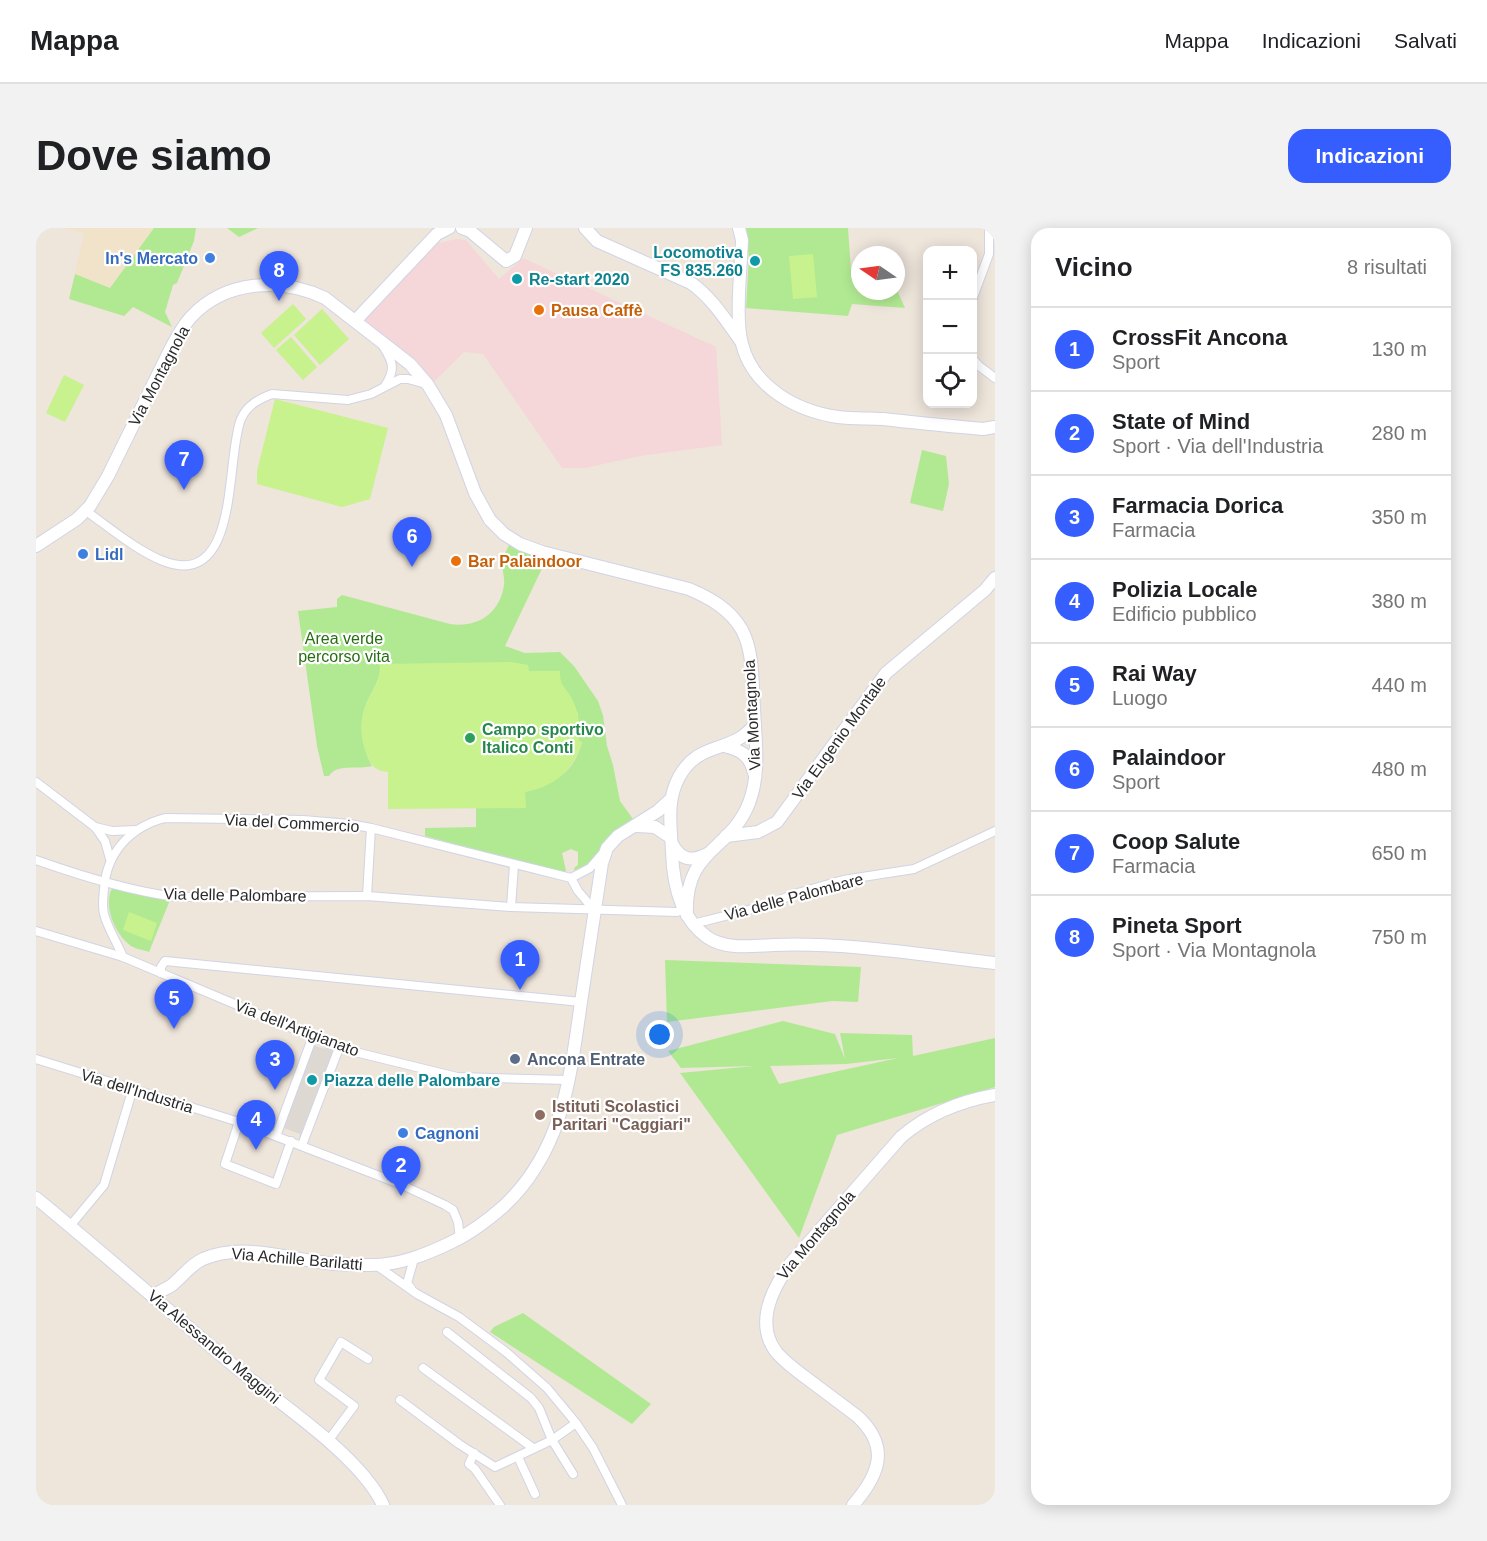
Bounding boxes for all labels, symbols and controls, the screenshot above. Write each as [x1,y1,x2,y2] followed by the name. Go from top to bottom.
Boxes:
[30,25,119,56] text: Mappa
[1165,29,1229,52] text: Mappa
[1262,29,1361,52] text: Indicazioni
[1394,29,1457,52] text: Salvati
[1288,129,1451,183] button: Indicazioni
[36,132,272,179] text: Dove siamo
[653,244,743,279] place label: Locomotiva FS 835.260
[851,246,905,300] north arrow
[923,246,977,408] map controls
[923,246,977,300] button: +
[105,250,198,267] place label: In's Mercato
[203,251,217,265] marker: In's Mercato
[260,251,298,301] pin: 8
[1055,252,1133,282] text: Vicino
[748,254,762,268] marker: Locomotiva FS 835.260
[1347,256,1427,278] text: 8 risultati
[529,271,630,288] place label: Re-start 2020
[510,272,524,286] marker: Re-start 2020
[923,300,977,354] button: −
[551,302,643,319] place label: Pausa Caffè
[532,303,546,317] marker: Pausa Caffè
[125,323,193,429] street label: Via Montagnola
[1112,325,1287,350] text: CrossFit Ancona
[1069,338,1080,360] text: 1
[1371,338,1427,360] text: 130 m
[1112,351,1160,373] text: Sport
[923,354,977,408] button: locate
[1112,409,1250,434] text: State of Mind
[1069,422,1080,444] text: 2
[1371,422,1427,444] text: 280 m
[1112,435,1323,457] text: Sport · Via dell'Industria
[164,440,204,490] pin: 7
[1112,493,1283,518] text: Farmacia Dorica
[1069,506,1080,528] text: 3
[1371,506,1427,528] text: 350 m
[392,518,431,567] pin: 6
[1112,519,1195,541] text: Farmacia
[95,546,123,563] place label: Lidl
[76,547,90,561] marker: Lidl
[468,553,582,570] place label: Bar Palaindoor
[449,554,463,568] marker: Bar Palaindoor
[1112,577,1258,602] text: Polizia Locale
[1069,590,1080,612] text: 4
[1371,590,1427,612] text: 380 m
[1112,603,1257,625] text: Edificio pubblico
[298,630,390,665] park label: Area verde percorso vita
[741,659,763,771] street label: Via Montagnola
[1112,661,1197,686] text: Rai Way
[789,673,889,803] street label: Via Eugenio Montale
[1069,674,1080,696] text: 5
[1371,674,1427,696] text: 440 m
[1112,687,1168,709] text: Luogo
[482,721,604,756] place label: Campo sportivo Italico Conti
[463,731,477,745] marker: Campo sportivo Italico Conti
[1112,745,1226,770] text: Palaindoor
[1069,758,1080,780] text: 6
[1371,758,1427,780] text: 480 m
[1112,771,1160,793] text: Sport
[224,811,360,835] street label: Via del Commercio
[1112,829,1240,854] text: Coop Salute
[1069,842,1080,864] text: 7
[1371,842,1427,864] text: 650 m
[1112,855,1195,877] text: Farmacia
[723,870,865,924] street label: Via delle Palombare
[163,885,307,905] street label: Via delle Palombare
[1112,913,1242,938] text: Pineta Sport
[1069,926,1080,948] text: 8
[1371,926,1427,948] text: 750 m
[1112,939,1316,961] text: Sport · Via Montagnola
[500,940,540,990] pin: 1
[154,980,194,1029] pin: 5
[232,996,362,1060] street label: Via dell'Artigianato
[645,1020,674,1049] your location
[256,1040,294,1090] pin: 3
[527,1051,645,1068] place label: Ancona Entrate
[508,1052,522,1066] marker: Ancona Entrate
[79,1066,195,1116] street label: Via dell'Industria
[324,1072,500,1089] place label: Piazza delle Palombare
[305,1073,319,1087] marker: Piazza delle Palombare
[552,1098,691,1133] place label: Istituti Scolastici Paritari "Caggiari"
[236,1100,276,1150] pin: 4
[533,1108,547,1122] marker: Istituti Scolastici Paritari "Caggiari"
[415,1125,479,1142] place label: Cagnoni
[396,1126,410,1140] marker: Cagnoni
[382,1146,421,1196] pin: 2
[774,1187,858,1283] street label: Via Montagnola
[231,1245,363,1273] street label: Via Achille Barilatti
[145,1287,283,1407] street label: Via Alessandro Maggini

